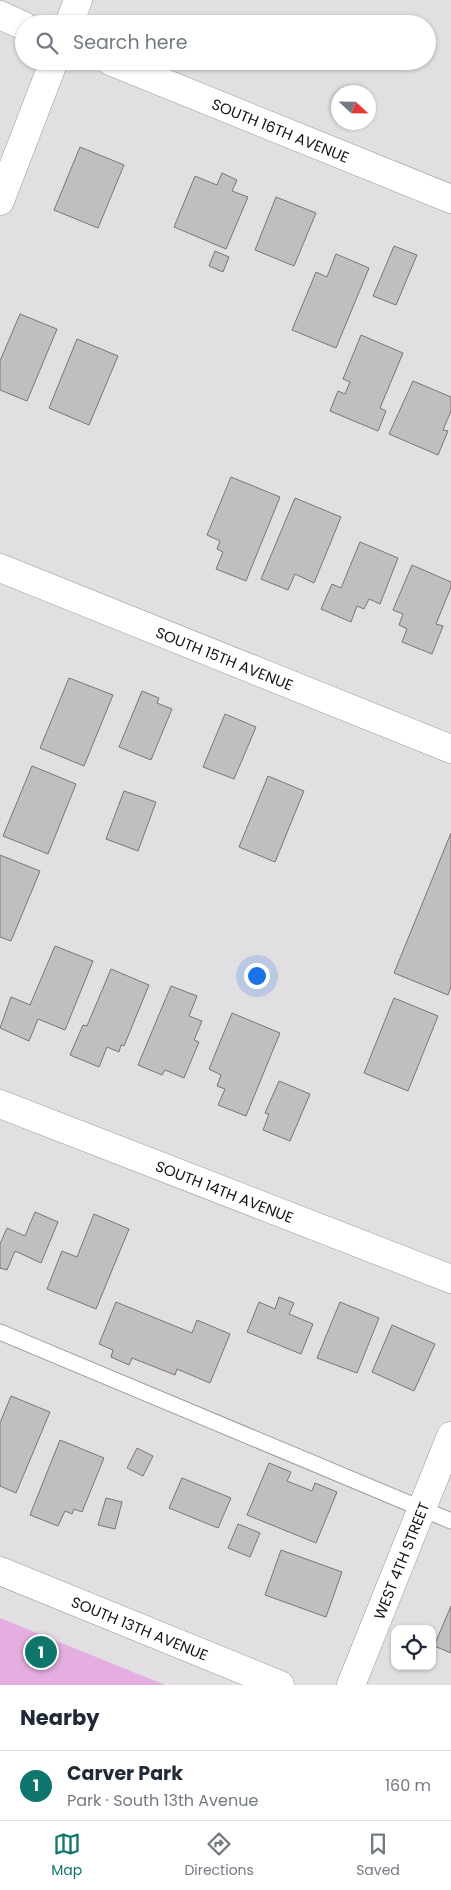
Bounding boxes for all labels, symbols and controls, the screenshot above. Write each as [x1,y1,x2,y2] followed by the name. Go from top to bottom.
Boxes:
[15,15,436,70] search box
[33,29,61,57] icon: search
[73,29,187,56] text: Search here
[331,85,376,130] north arrow
[209,93,352,167] street label: SOUTH 16TH AVENUE
[153,621,296,695] street label: SOUTH 15TH AVENUE
[244,963,270,989] your location
[153,1155,297,1227] street label: SOUTH 14TH AVENUE
[368,1499,434,1622] street label: WEST 4TH STREET
[68,1591,211,1665] street label: SOUTH 13TH AVENUE
[391,1625,436,1670] map controls
[391,1625,436,1670] button: locate
[25,1633,57,1671] pin: 1
[20,1703,100,1732] text: Nearby
[67,1760,183,1787] text: Carver Park
[33,1774,39,1797] text: 1
[385,1774,431,1797] text: 160 m
[67,1789,258,1812] text: Park · South 13th Avenue
[51,1830,82,1881] tab: Map
[184,1830,254,1881] tab: Directions
[356,1830,400,1881] tab: Saved

